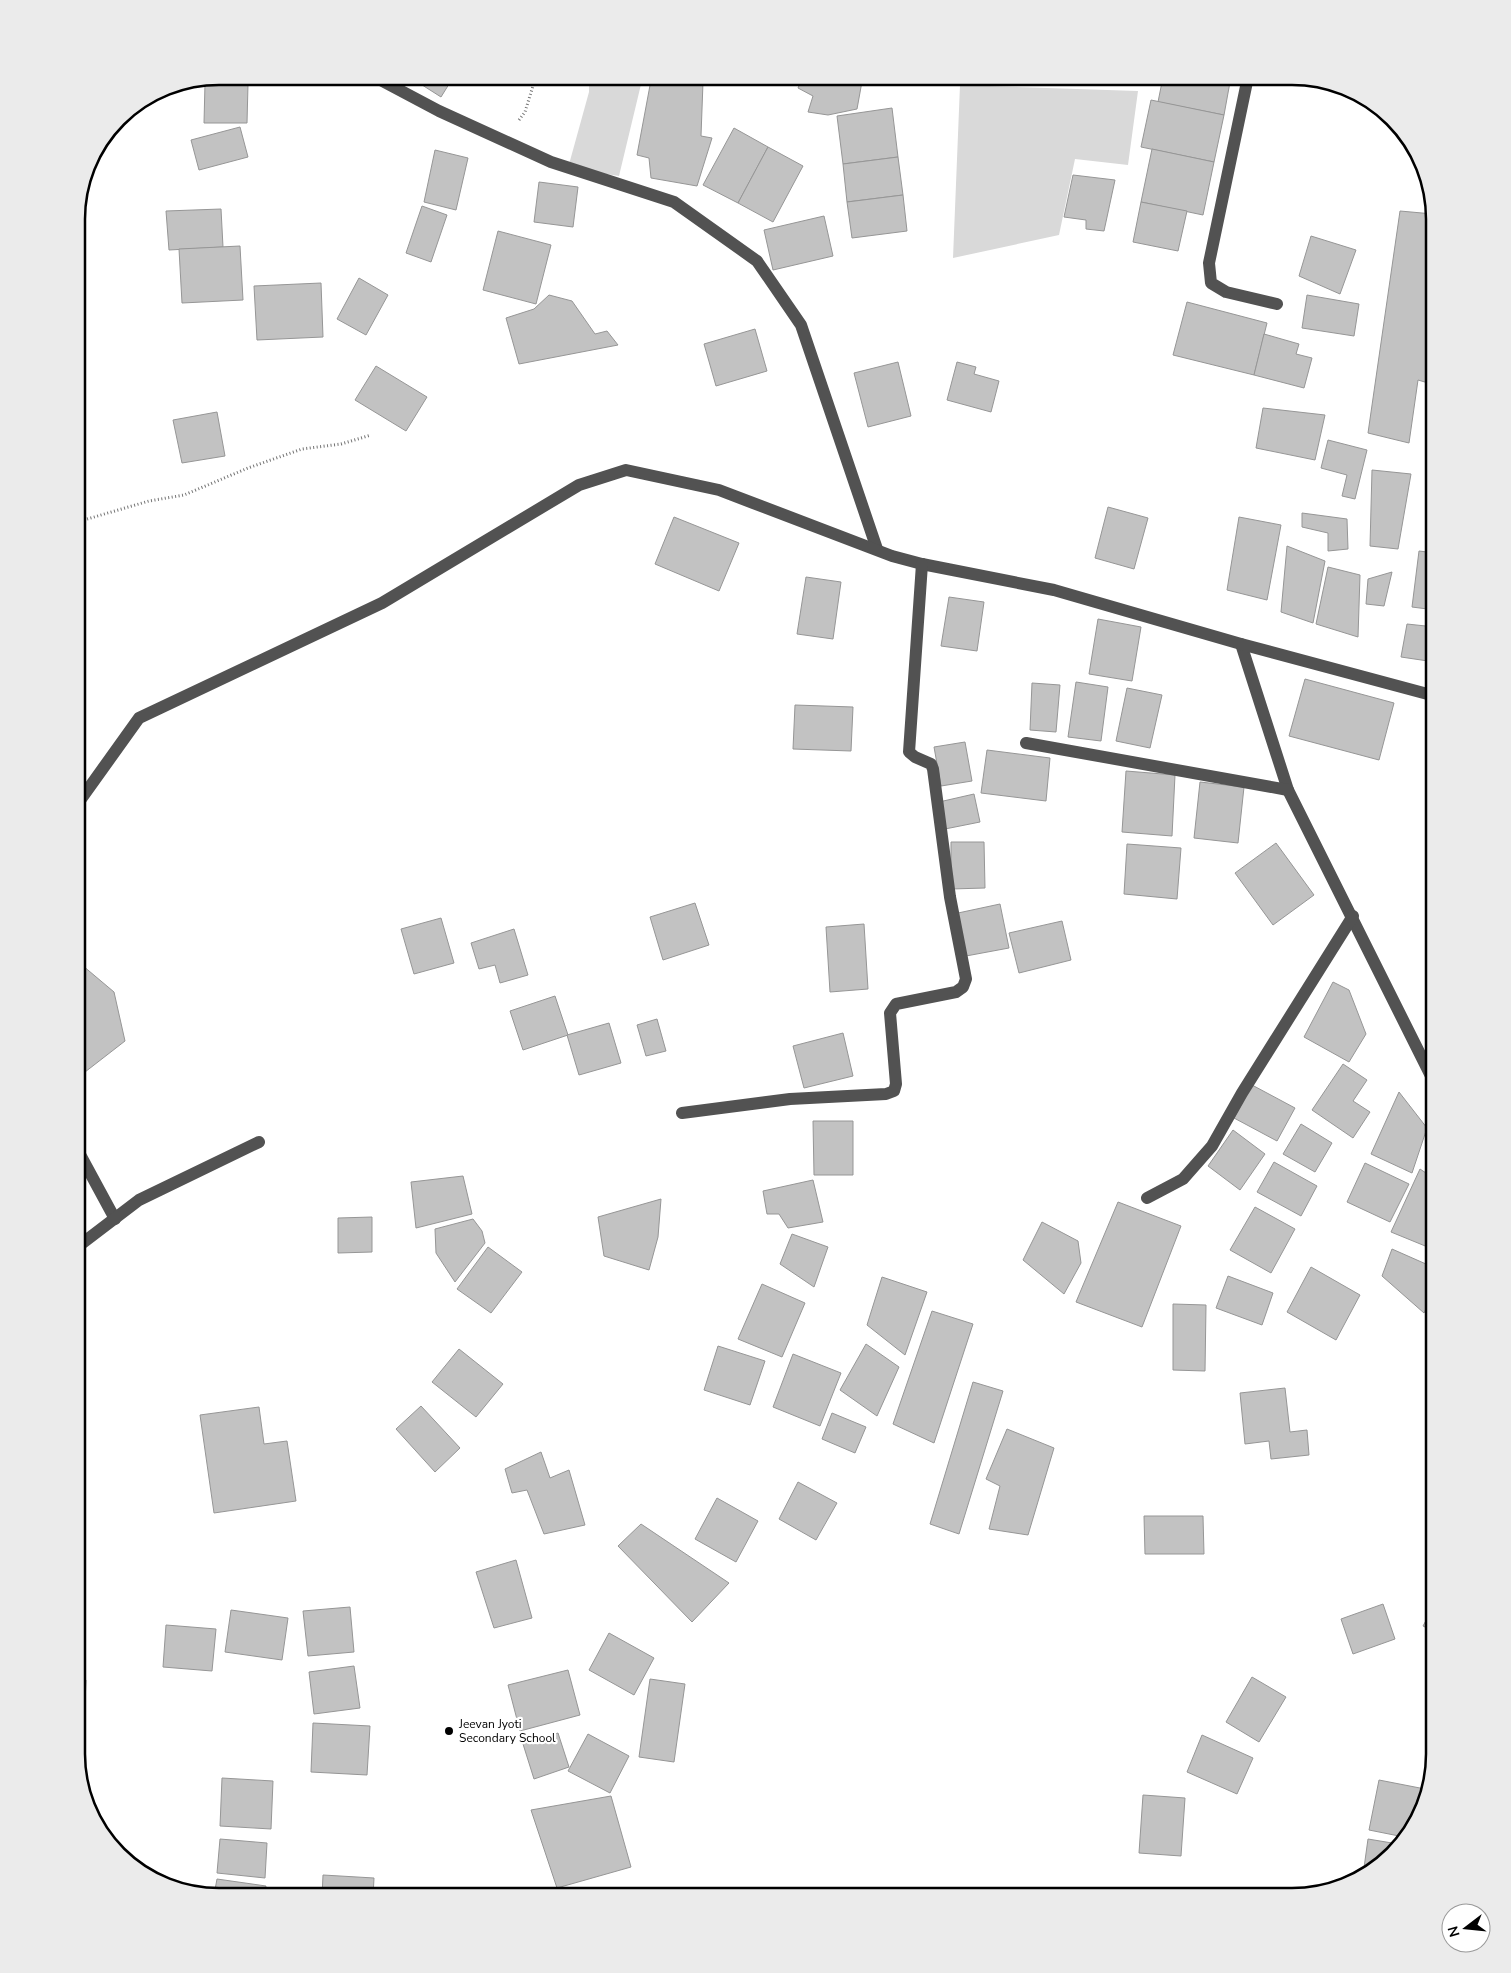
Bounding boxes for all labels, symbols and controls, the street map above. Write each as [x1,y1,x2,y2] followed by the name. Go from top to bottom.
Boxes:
[458,1716,556,1746] place label: Jeevan Jyoti Secondary School
[443,1725,455,1737] marker: Jeevan Jyoti Secondary School
[1441,1903,1491,1953] north arrow
[1443,1924,1465,1939] text: N

